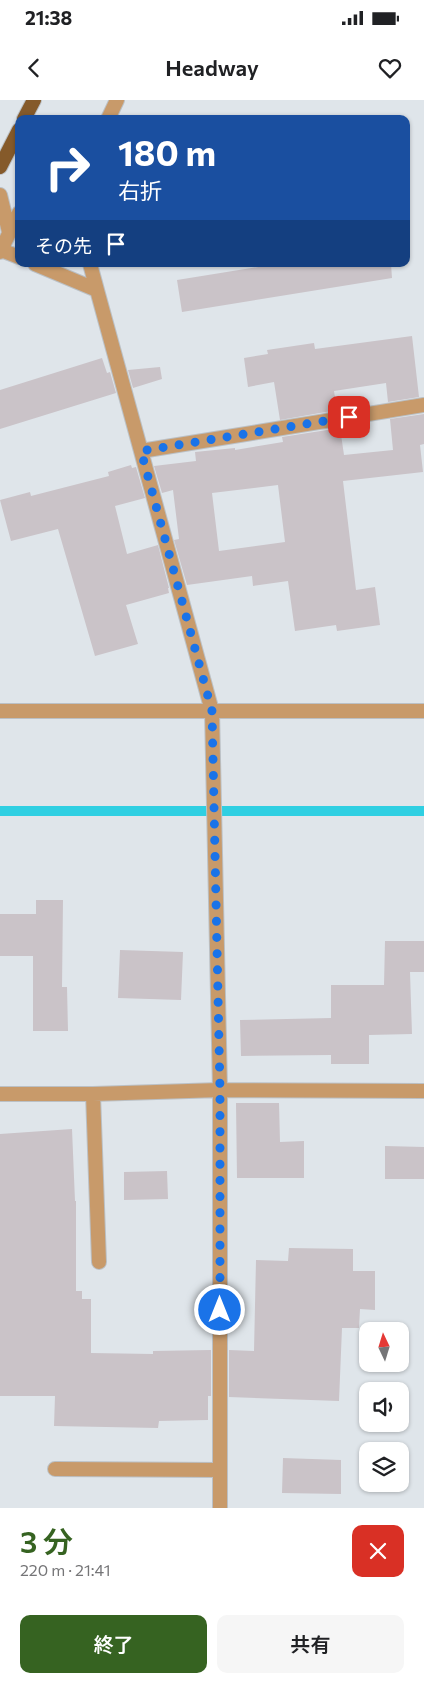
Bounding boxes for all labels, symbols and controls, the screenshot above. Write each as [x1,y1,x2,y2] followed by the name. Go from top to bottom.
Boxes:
[25,6,72,29] text: 21:38
[20,54,48,82] icon: back
[165,54,259,81] text: Headway
[376,54,404,82] icon: heart
[118,130,216,173] text: 180 m
[35,135,100,200] icon: right
[118,177,162,204] text: 右折
[102,230,130,258] icon: arrive
[35,234,92,257] text: その先
[328,396,370,438] pin
[335,403,363,431] icon: arrive
[193,1283,245,1335] position arrow
[359,1322,409,1372] north arrow
[359,1322,409,1492] map controls
[359,1382,409,1432] button: sound
[359,1442,409,1492] button: layers
[20,1522,73,1559] text: 3 分
[352,1525,404,1577] button: close
[20,1560,111,1579] text: 220 m · 21:41
[20,1615,207,1673] button: 終了
[217,1615,404,1673] button: 共有

